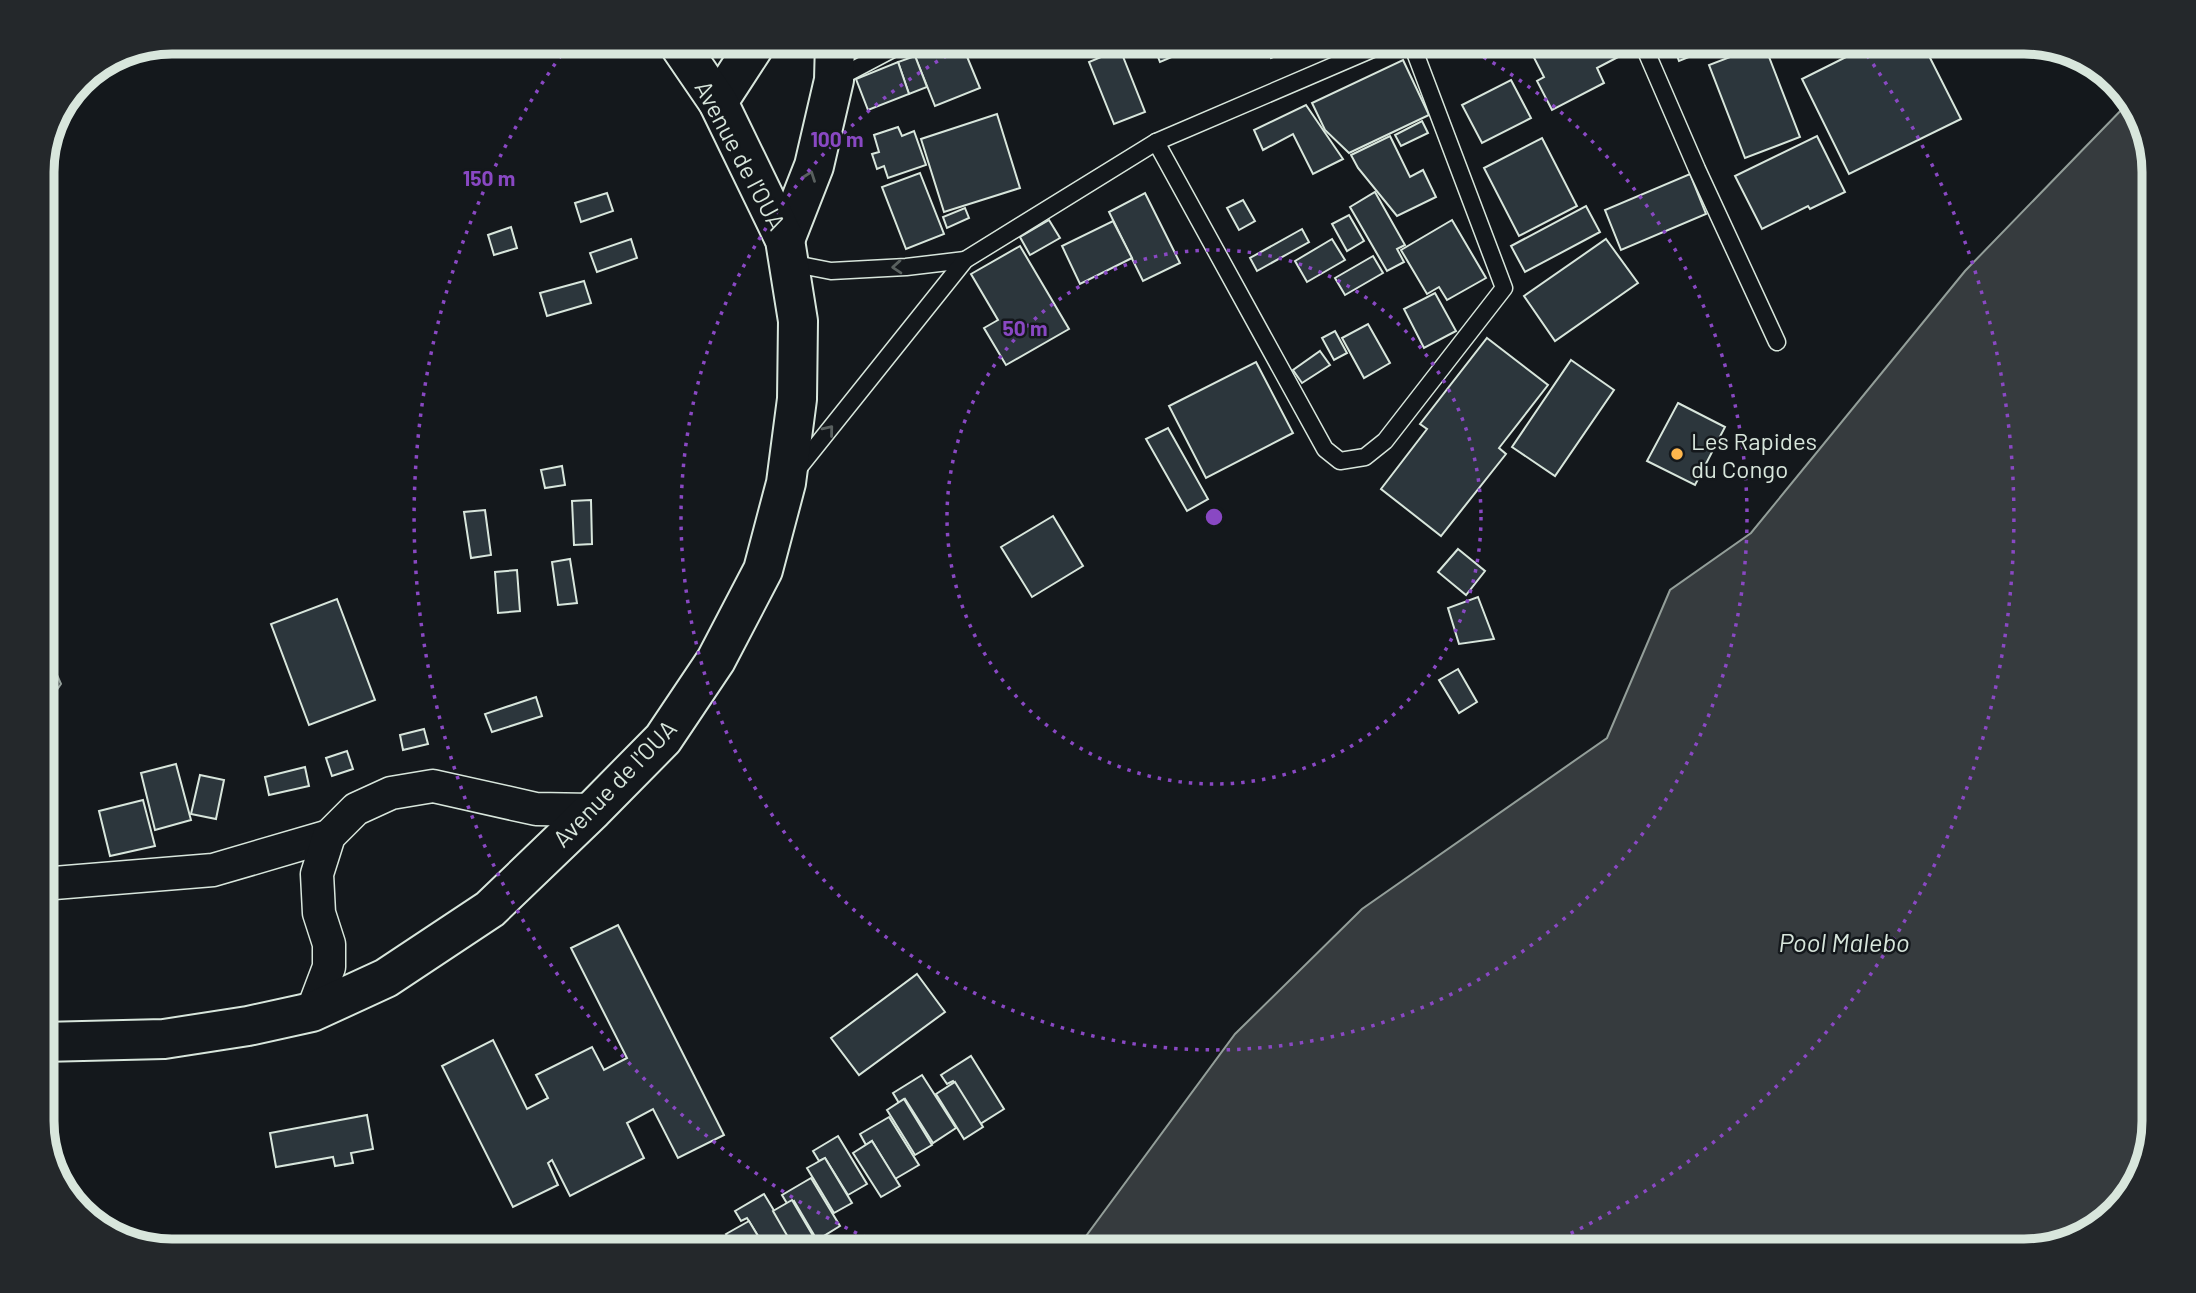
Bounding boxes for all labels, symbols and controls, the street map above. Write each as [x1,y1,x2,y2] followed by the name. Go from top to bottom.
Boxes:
[689,75,793,235] street label: Avenue de l'OUA
[810,126,864,151] text: 100 m
[463,165,515,190] text: 150 m
[802,171,816,183] one-way arrow
[891,259,902,274] one-way arrow
[1002,315,1048,340] text: 50 m
[821,425,833,438] one-way arrow
[1691,426,1817,483] place label: Les Rapides du Congo
[1669,446,1685,462] marker: Les Rapides du Congo
[1202,505,1226,529] centre of rings
[546,713,682,853] street label: Avenue de l'OUA
[1778,926,1910,957] water label: Pool Malebo

